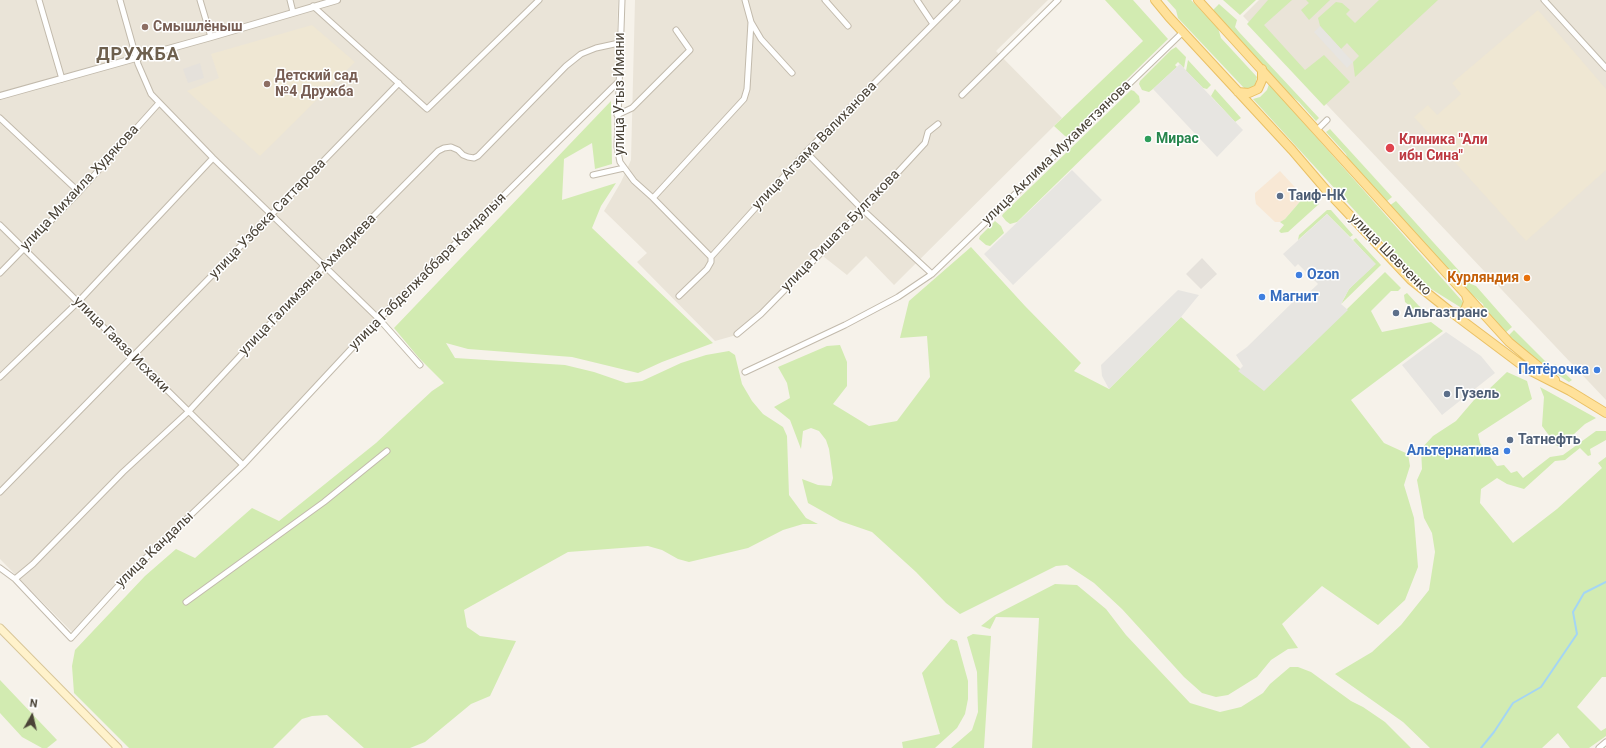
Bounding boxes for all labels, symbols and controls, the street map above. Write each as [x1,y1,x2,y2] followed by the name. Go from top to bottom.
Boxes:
[153,19,243,35] place label: Смышлёныш
[140,22,150,32] marker: Смышлёныш
[612,32,628,156] street label: улица Утыз Имяни
[96,44,180,66] district label: ДРУЖБА
[275,68,358,100] place label: Детский сад №4 Дружба
[979,77,1135,229] street label: улица Аклима Мухаметзянова
[749,78,881,214] street label: улица Агзама Валиханова
[262,79,272,89] marker: Детский сад №4 Дружба
[17,122,143,254] street label: улица Михаила Худякова
[1156,131,1199,147] place label: Мирас
[1399,132,1488,164] place label: Клиника "Али ибн Сина"
[1143,134,1153,144] marker: Мирас
[1384,142,1396,154] marker: Клиника "Али ибн Сина"
[206,155,330,283] street label: улица Узбека Саттарова
[778,166,904,296] street label: улица Ришата Булгакова
[1288,188,1346,204] place label: Таиф-НК
[346,190,510,354] street label: улица Габделжаббара Кандалыя
[1275,191,1285,201] marker: Таиф-НК
[236,211,380,359] street label: улица Галимзяна Ахмадиева
[1346,211,1434,299] street label: улица Шевченко
[1307,267,1339,283] place label: Ozon
[1294,270,1304,280] marker: Ozon
[1447,270,1519,286] place label: Курляндия
[1522,273,1532,283] marker: Курляндия
[1270,289,1319,305] place label: Магнит
[1257,292,1267,302] marker: Магнит
[69,293,173,397] street label: улица Гаяза Исхаки
[1404,305,1488,321] place label: Альгазтранс
[1391,308,1401,318] marker: Альгазтранс
[1518,362,1589,378] place label: Пятёрочка
[1592,365,1602,375] marker: Пятёрочка
[1455,386,1499,402] place label: Гузель
[1442,389,1452,399] marker: Гузель
[1518,432,1580,448] place label: Татнефть
[1505,435,1515,445] marker: Татнефть
[1407,443,1499,459] place label: Альтернатива
[1502,446,1512,456] marker: Альтернатива
[113,509,197,591] street label: улица Кандалы
[12,696,52,736] north arrow
[29,697,38,711] text: N

